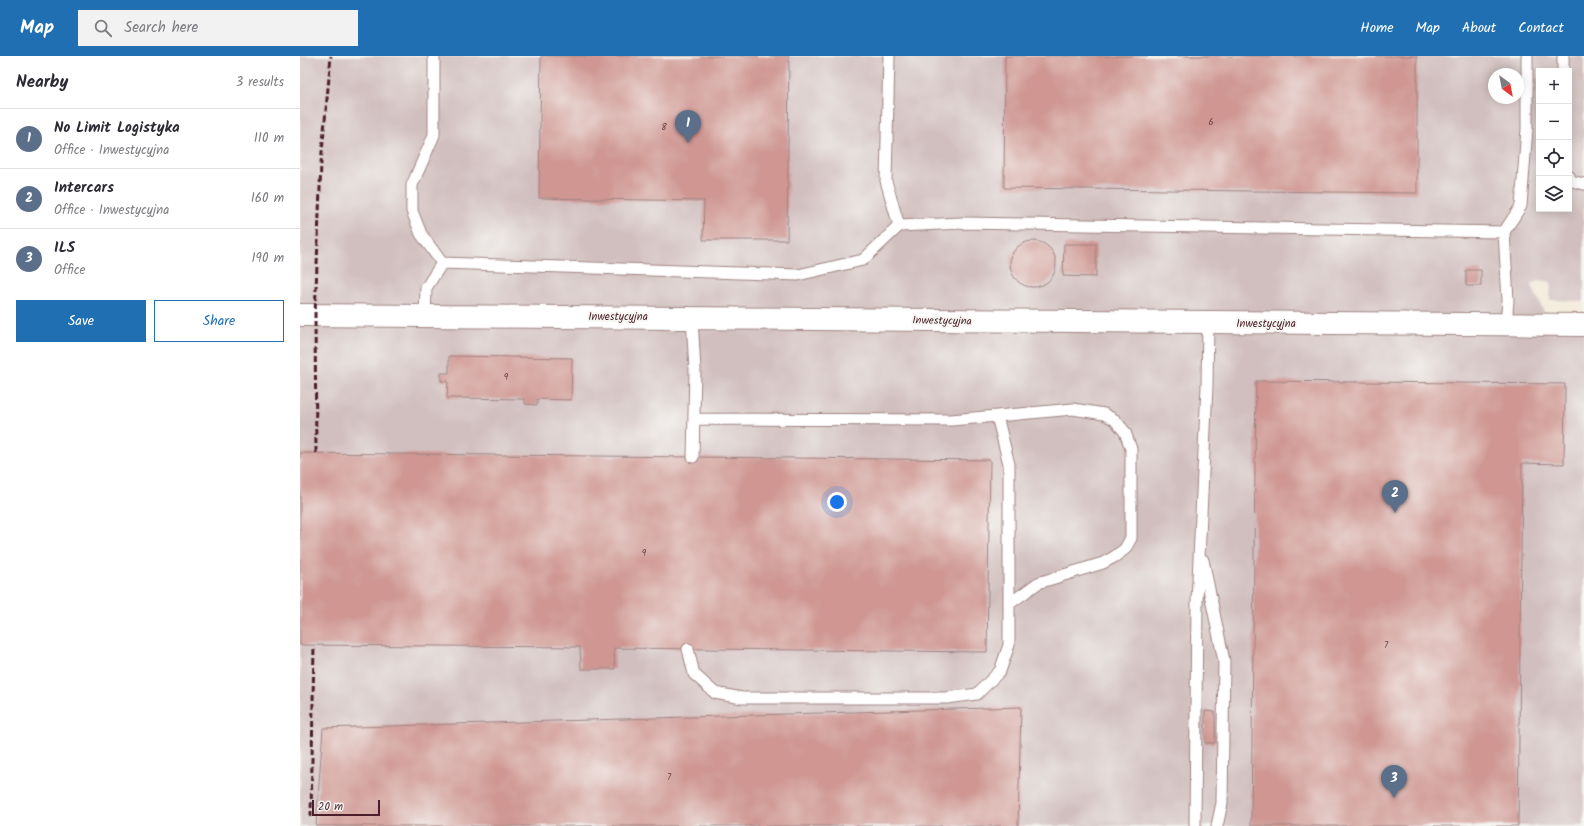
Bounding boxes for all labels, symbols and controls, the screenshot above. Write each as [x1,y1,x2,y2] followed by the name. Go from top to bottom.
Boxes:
[78,10,358,46] search box
[20,13,54,43] text: Map
[124,16,198,40] text: Search here
[92,17,114,39] icon: search
[1360,17,1394,39] text: Home
[1416,17,1440,39] text: Map
[1462,17,1496,39] text: About
[1518,17,1564,39] text: Contact
[1488,68,1524,104] north arrow
[1536,68,1572,212] map controls
[1536,68,1572,104] button: +
[16,69,68,96] text: Nearby
[236,72,284,93] text: 3 results
[1536,104,1572,140] button: −
[675,110,701,143] pin: 1
[1208,115,1214,130] house number: 6
[54,116,180,140] text: No Limit Logistyka
[661,120,667,135] house number: 8
[27,128,31,149] text: 1
[254,128,284,149] text: 110 m
[54,140,169,161] text: Office · Inwestycyjna
[1536,140,1572,176] button: locate
[54,176,114,200] text: Intercars
[1536,176,1572,212] button: layers
[25,188,33,209] text: 2
[251,188,284,209] text: 160 m
[54,200,169,221] text: Office · Inwestycyjna
[54,236,75,260] text: ILS
[25,248,33,269] text: 3
[252,248,284,269] text: 190 m
[54,260,85,281] text: Office
[16,300,146,342] button: Save
[154,300,284,342] button: Share
[588,308,648,326] street label: Inwestycyjna
[912,311,972,331] street label: Inwestycyjna
[1236,315,1296,333] street label: Inwestycyjna
[504,370,509,385] house number: 9
[1382,480,1408,513] pin: 2
[827,492,847,512] your location
[642,546,647,561] house number: 9
[1384,638,1389,653] house number: 7
[1381,765,1407,798] pin: 3
[667,770,672,785] house number: 7
[312,798,380,817] scale bar
[318,798,343,816] text: 20 m

